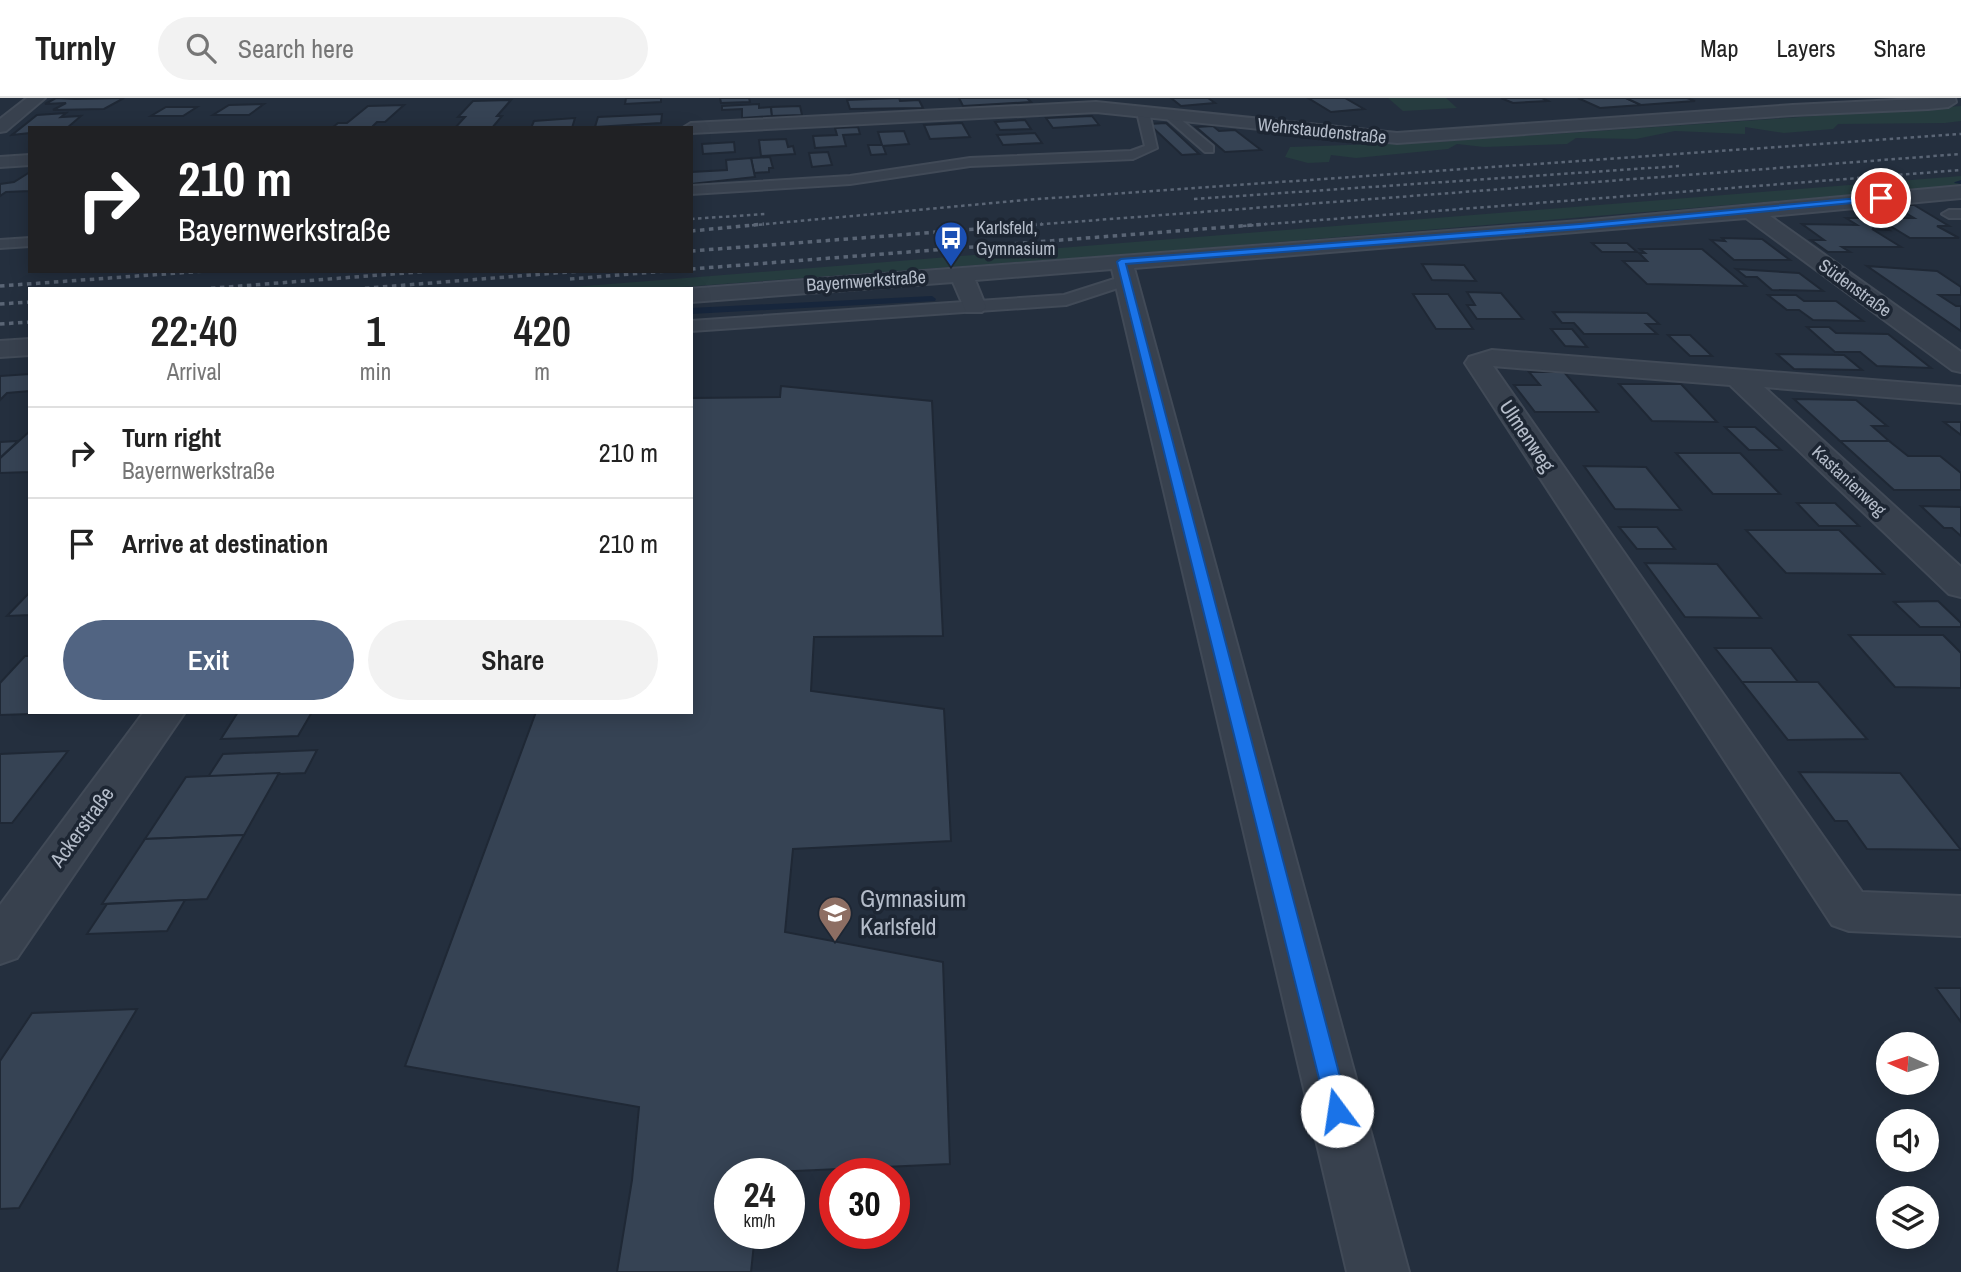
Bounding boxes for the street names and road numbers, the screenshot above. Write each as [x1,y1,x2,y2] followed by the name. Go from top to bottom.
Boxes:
[1256,111,1388,150] street label: Wehrstaudenstraße
[1814,253,1897,323] street label: Südenstraße
[805,264,927,297] street label: Bayernwerkstraße
[1493,394,1562,478] street label: Ulmenweg
[1807,440,1893,522] street label: Kastanienweg
[42,781,121,874] street label: Ackerstraße

